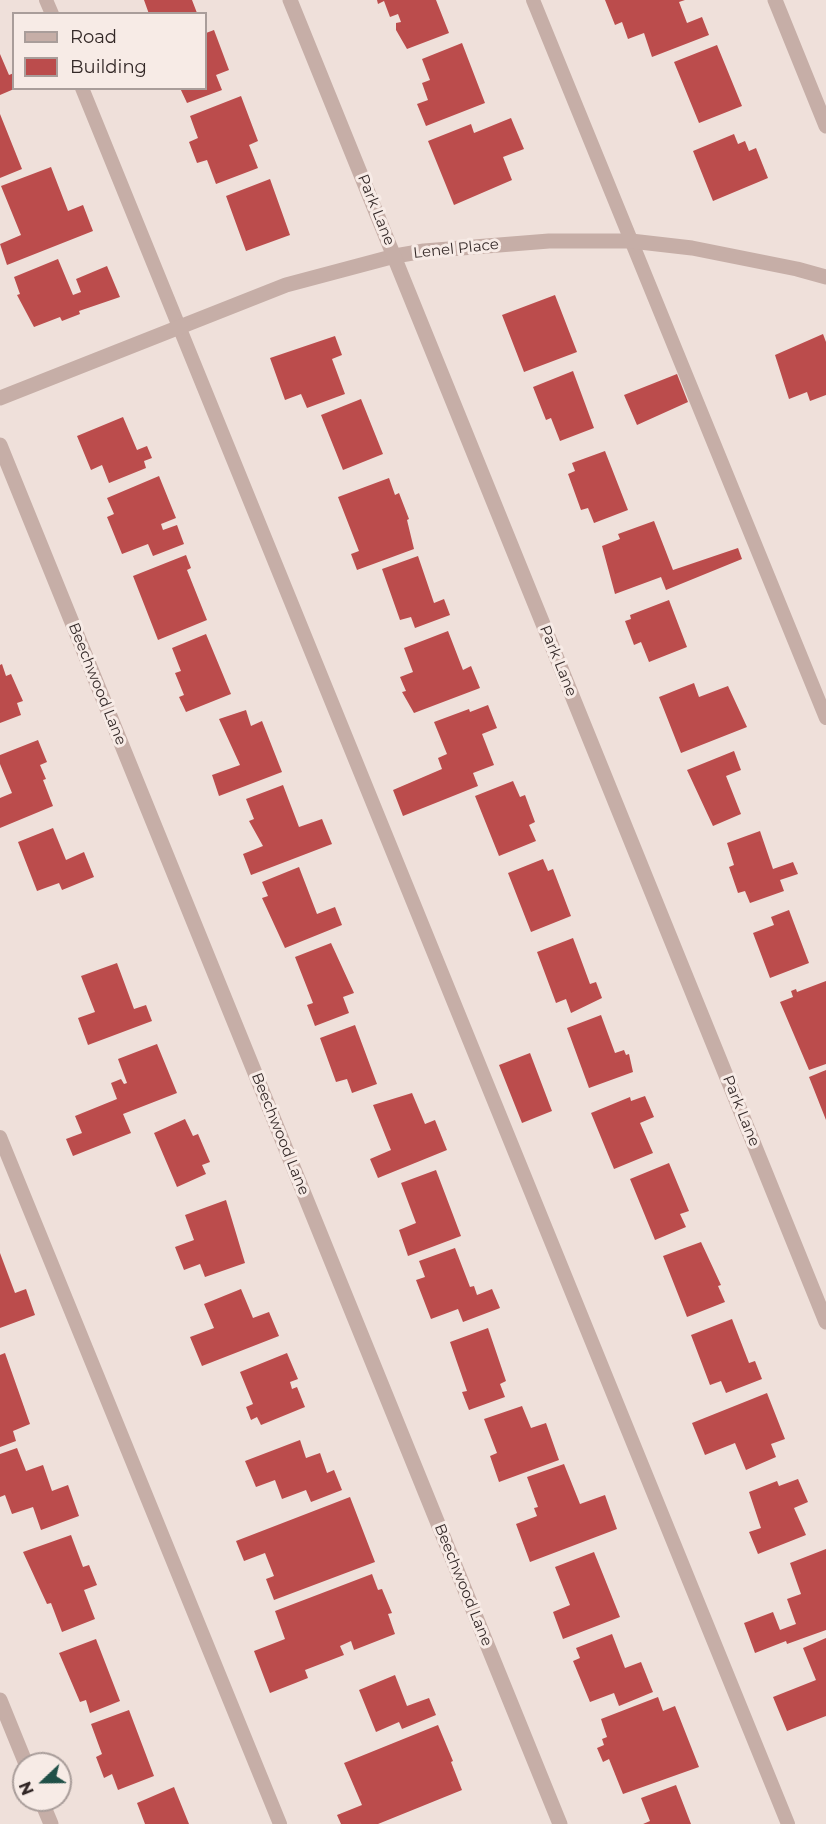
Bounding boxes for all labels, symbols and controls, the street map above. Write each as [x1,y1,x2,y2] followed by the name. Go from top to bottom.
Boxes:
[12,12,207,90] legend
[70,26,117,48] text: Road
[70,56,147,78] text: Building
[354,172,398,248] street label: Park Lane
[412,236,500,262] street label: Lenel Place
[64,620,130,748] street label: Beechwood Lane
[536,623,580,699] street label: Park Lane
[247,1070,313,1198] street label: Beechwood Lane
[719,1073,763,1149] street label: Park Lane
[430,1521,496,1649] street label: Beechwood Lane
[12,1752,72,1812] north arrow
[15,1779,38,1798] text: N

